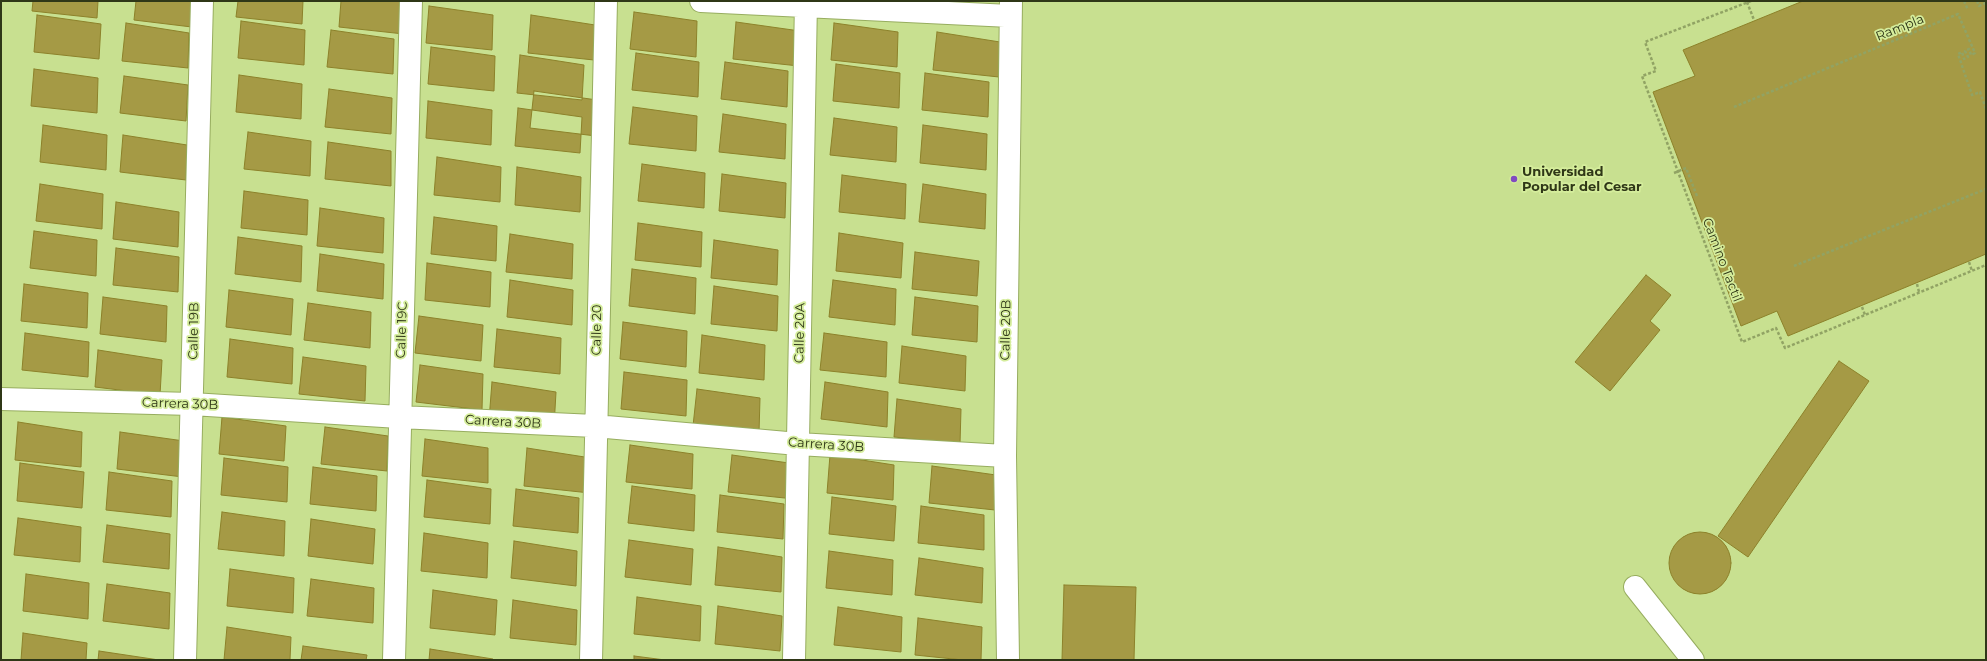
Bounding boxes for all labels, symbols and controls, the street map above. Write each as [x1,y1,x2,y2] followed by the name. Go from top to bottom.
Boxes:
[1874,11,1926,45] street label: Rampla
[1522,164,1642,195] place label: Universidad Popular del Cesar
[1509,174,1519,184] marker: Universidad Popular del Cesar
[1699,216,1745,304] street label: Camino Tactil
[998,299,1014,361] street label: Calle 20B
[393,301,411,359] street label: Calle 19C
[186,302,202,360] street label: Calle 19B
[792,303,808,363] street label: Calle 20A
[589,304,605,356] street label: Calle 20
[142,395,218,413] street label: Carrera 30B
[464,412,542,432] street label: Carrera 30B
[787,435,865,455] street label: Carrera 30B

